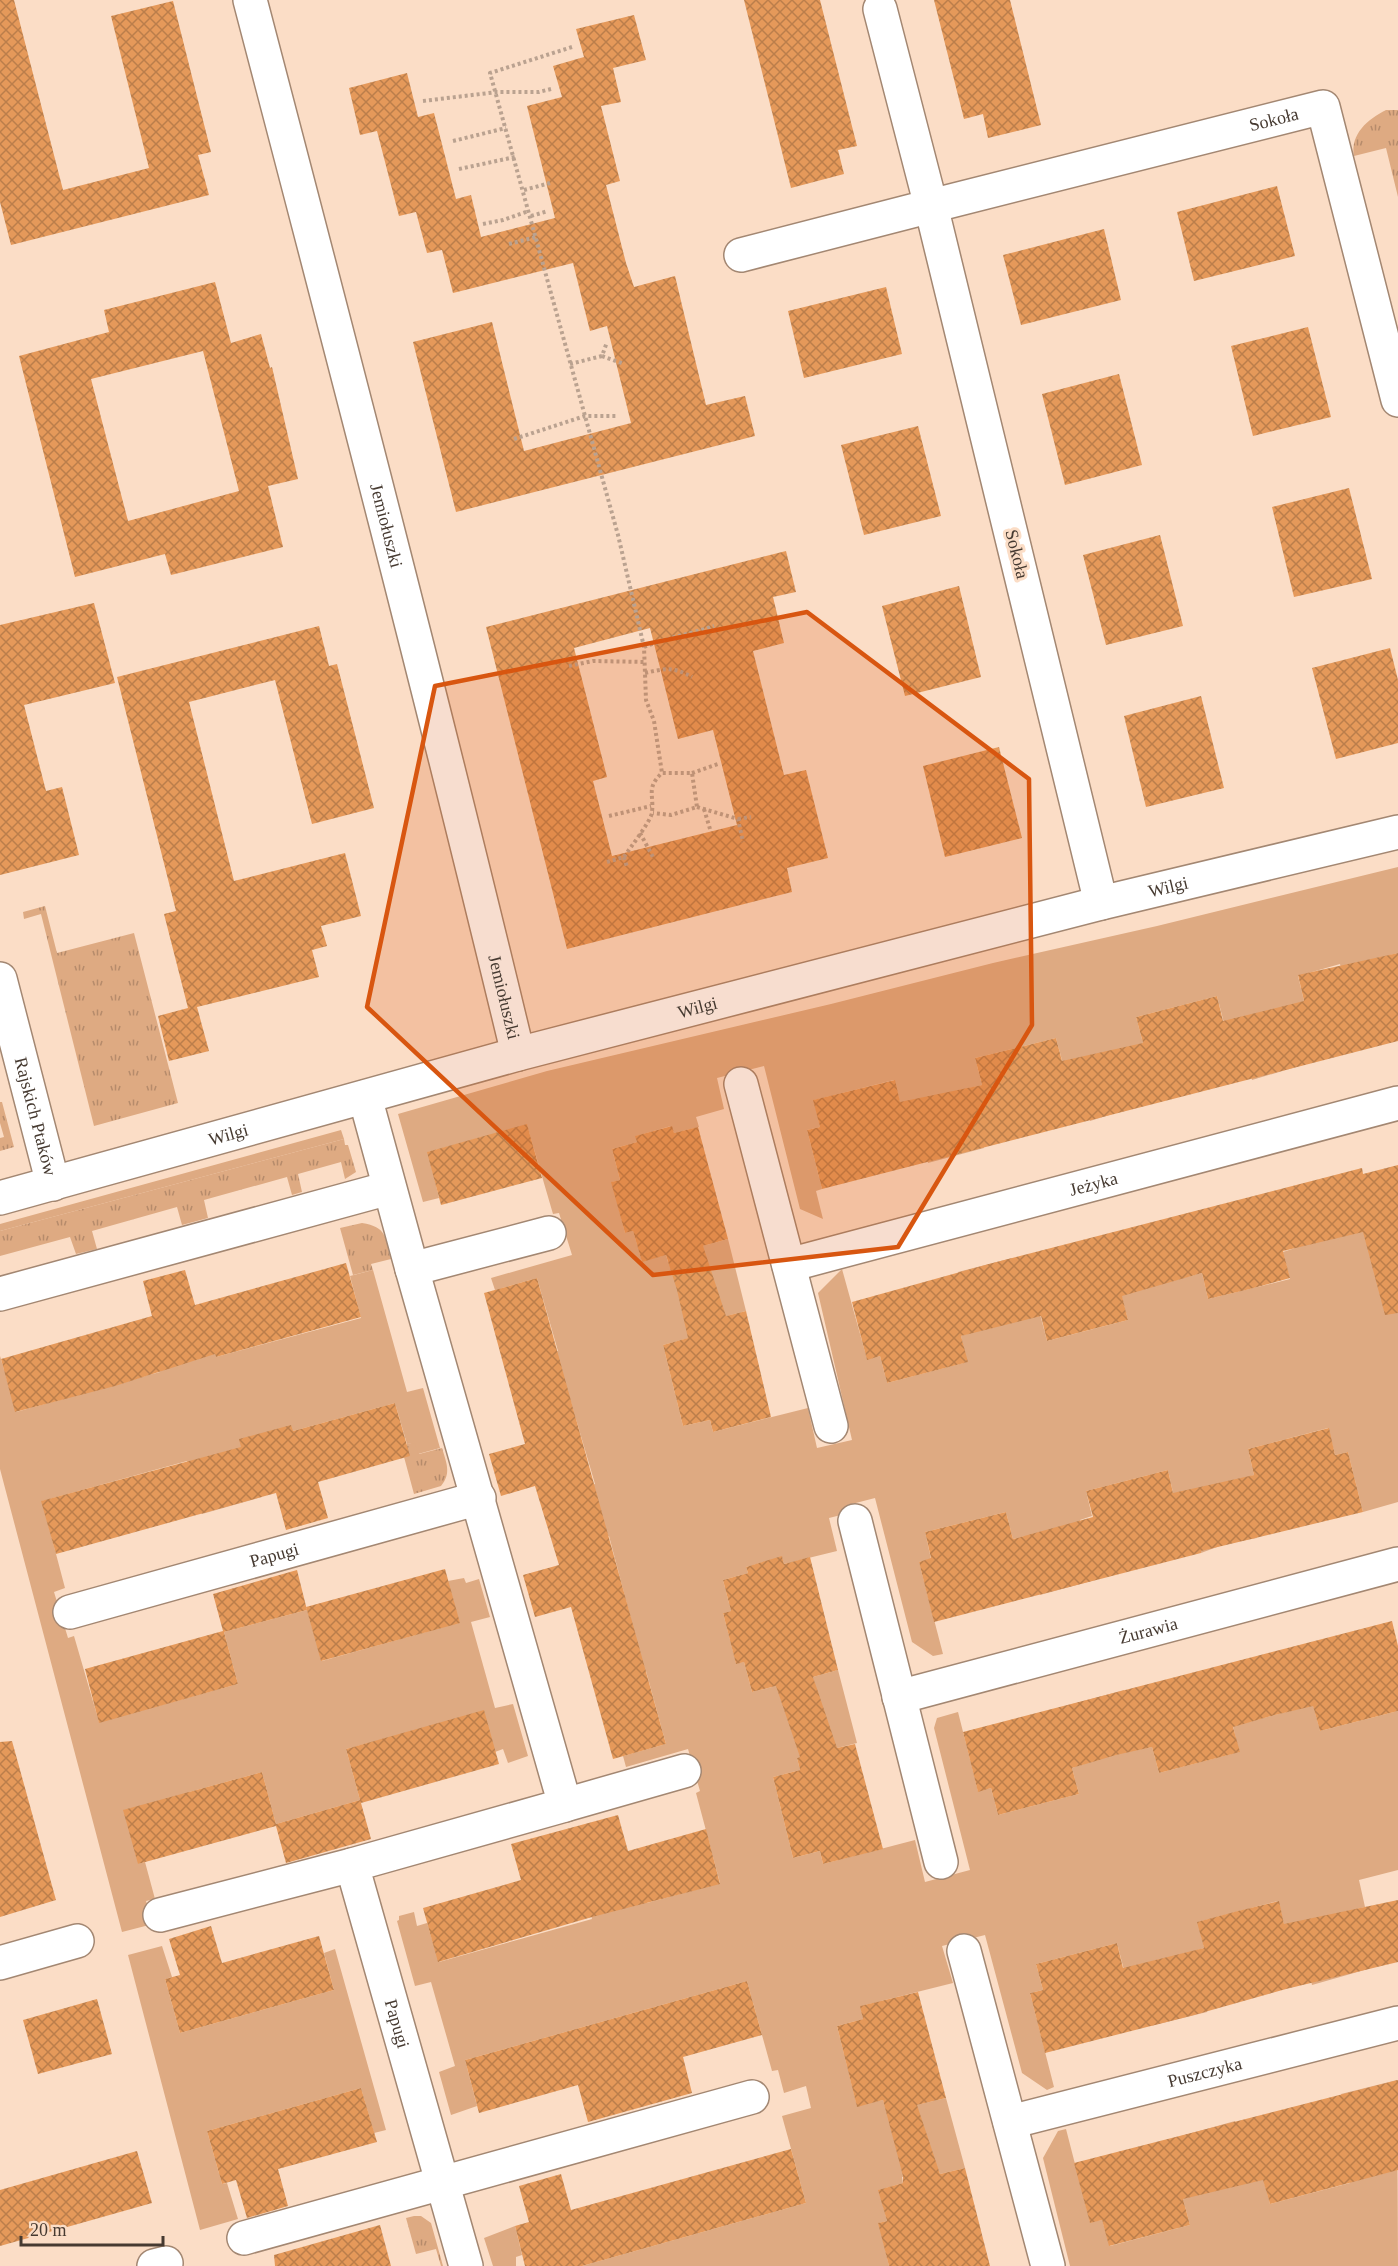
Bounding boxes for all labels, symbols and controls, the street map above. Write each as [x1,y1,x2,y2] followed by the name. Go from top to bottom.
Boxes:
[1247,104,1301,135] street label: Sokoła
[366,481,407,570] street label: Jemiołuszki
[1001,527,1033,581] street label: Sokoła
[1146,873,1190,901] street label: Wilgi
[484,953,524,1041] street label: Jemiołuszki
[675,993,719,1022] street label: Wilgi
[11,1055,60,1178] street label: Rajskich Ptaków
[206,1119,250,1150] street label: Wilgi
[1067,1168,1120,1200] street label: Jeżyka
[247,1539,301,1571] street label: Papugi
[1117,1613,1180,1648] street label: Żurawia
[381,1997,414,2051] street label: Papugi
[1165,2053,1244,2091] street label: Puszczyka
[21,2209,164,2247] scale bar
[30,2220,67,2240] text: 20 m

